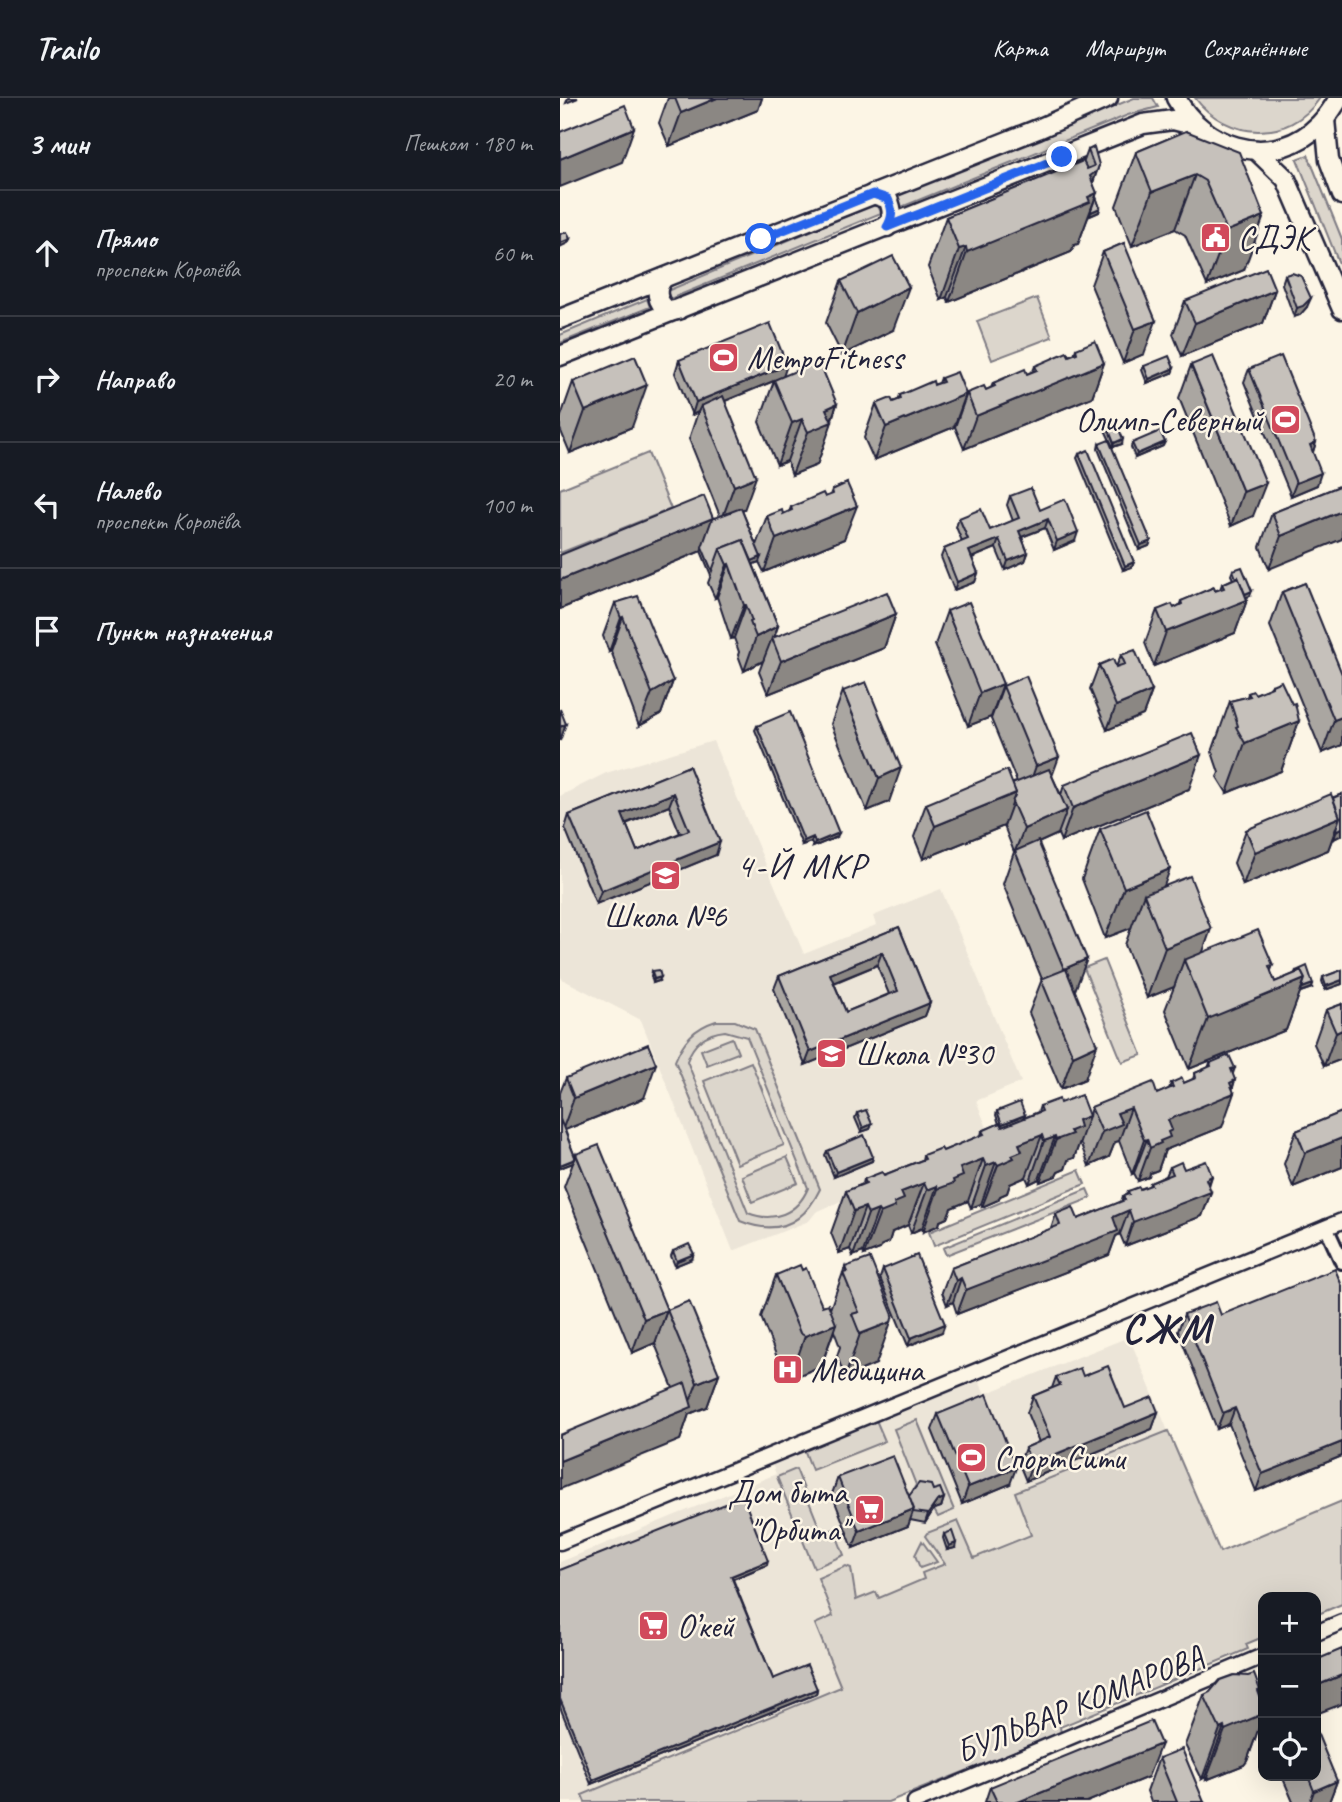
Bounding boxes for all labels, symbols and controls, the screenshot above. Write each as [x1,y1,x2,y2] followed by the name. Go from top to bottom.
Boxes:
[35,27,98,69] text: Trailo
[993,33,1048,63] text: Карта
[1086,33,1165,63] text: Маршрут
[1203,33,1307,63] text: Сохранённые
[28,125,89,163] text: 3 мин
[404,129,532,158] text: Пешком · 180 m
[1046,141,1077,172] route end
[1238,217,1317,259] place label: СДЭК
[1198,220,1232,254] public building icon: СДЭК
[95,222,157,255] text: Прямо
[745,223,776,254] route start
[28,234,66,272] icon: ahead
[493,239,532,268] text: 60 m
[95,255,240,284] text: проспект Королёва
[747,337,906,379] place label: МетроFitness
[707,340,741,374] sports icon: МетроFitness
[28,360,66,398] icon: right
[95,363,174,396] text: Направо
[493,365,532,394] text: 20 m
[1076,399,1265,441] place label: Олимп-Северный
[1269,402,1303,436] sports icon: Олимп-Северный
[95,474,161,507] text: Налево
[28,486,66,524] icon: left
[483,491,532,520] text: 100 m
[95,507,240,536] text: проспект Королёва
[28,612,66,650] icon: arrive
[95,615,271,648] text: Пункт назначения
[737,843,870,888] district label: 4-Й МКР
[648,858,682,892] school or university icon: Школа №6
[604,895,728,937] place label: Школа №6
[855,1033,995,1075] place label: Школа №30
[815,1036,849,1070] school or university icon: Школа №30
[1122,1304,1215,1354] district label: СЖМ
[811,1349,926,1391] place label: Медицина
[771,1352,805,1386] hospital icon: Медицина
[994,1437,1128,1479] place label: СпортСити
[954,1440,988,1474] sports icon: СпортСити
[728,1471,853,1551] place label: Дом быта "Орбита"
[853,1493,887,1527] supermarket icon: Дом быта "Орбита"
[1258,1592,1321,1781] map controls
[1258,1592,1321,1655] button: +
[677,1605,736,1647] place label: О’кей
[637,1608,671,1642] supermarket icon: О’кей
[949,1635,1211,1773] street label: БУЛЬВАР КОМАРОВА
[1258,1655,1321,1718] button: −
[1258,1718,1321,1781] button: locate

